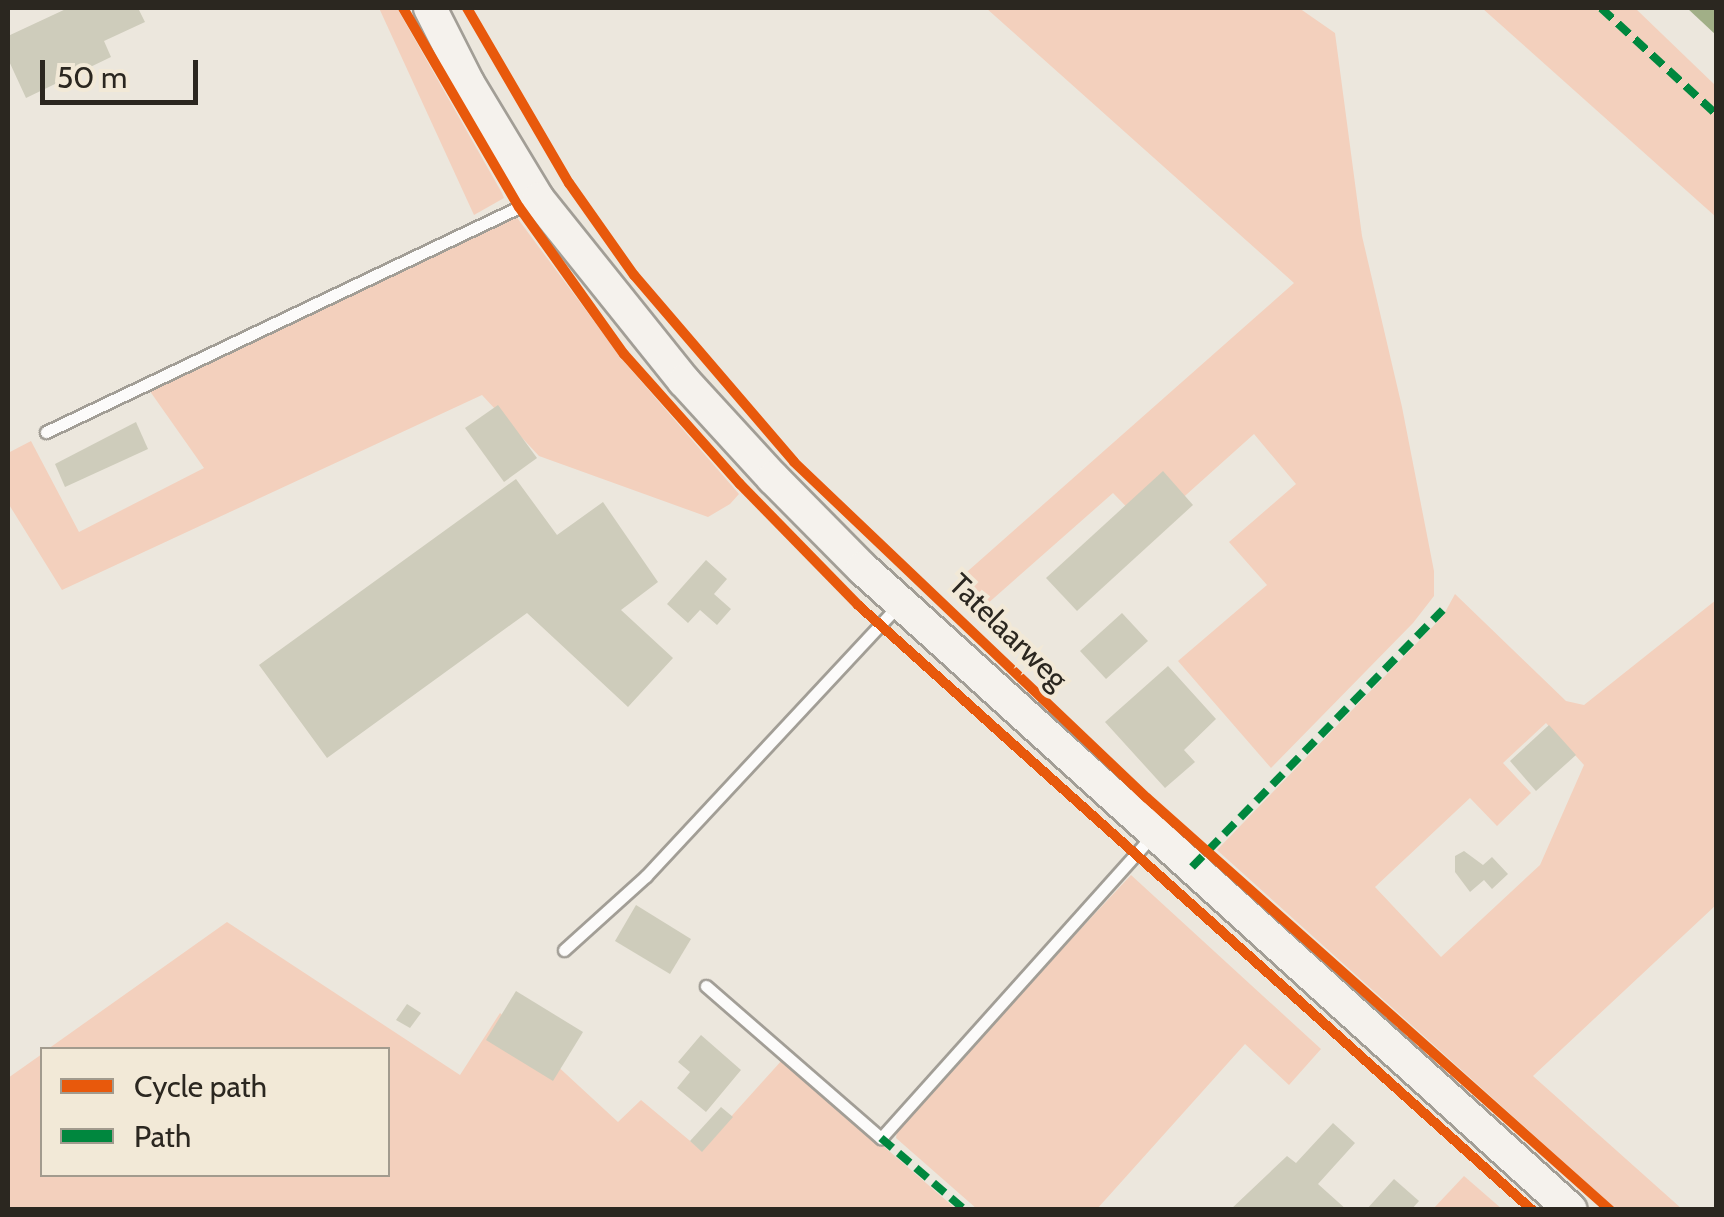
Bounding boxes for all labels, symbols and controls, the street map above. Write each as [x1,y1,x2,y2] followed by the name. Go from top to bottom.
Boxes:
[45,40,202,102] scale bar
[57,59,127,96] text: 50 m
[941,567,1075,697] street label: Tatelaarweg
[40,1047,390,1177] legend
[134,1068,267,1105] text: Cycle path
[134,1118,191,1155] text: Path

